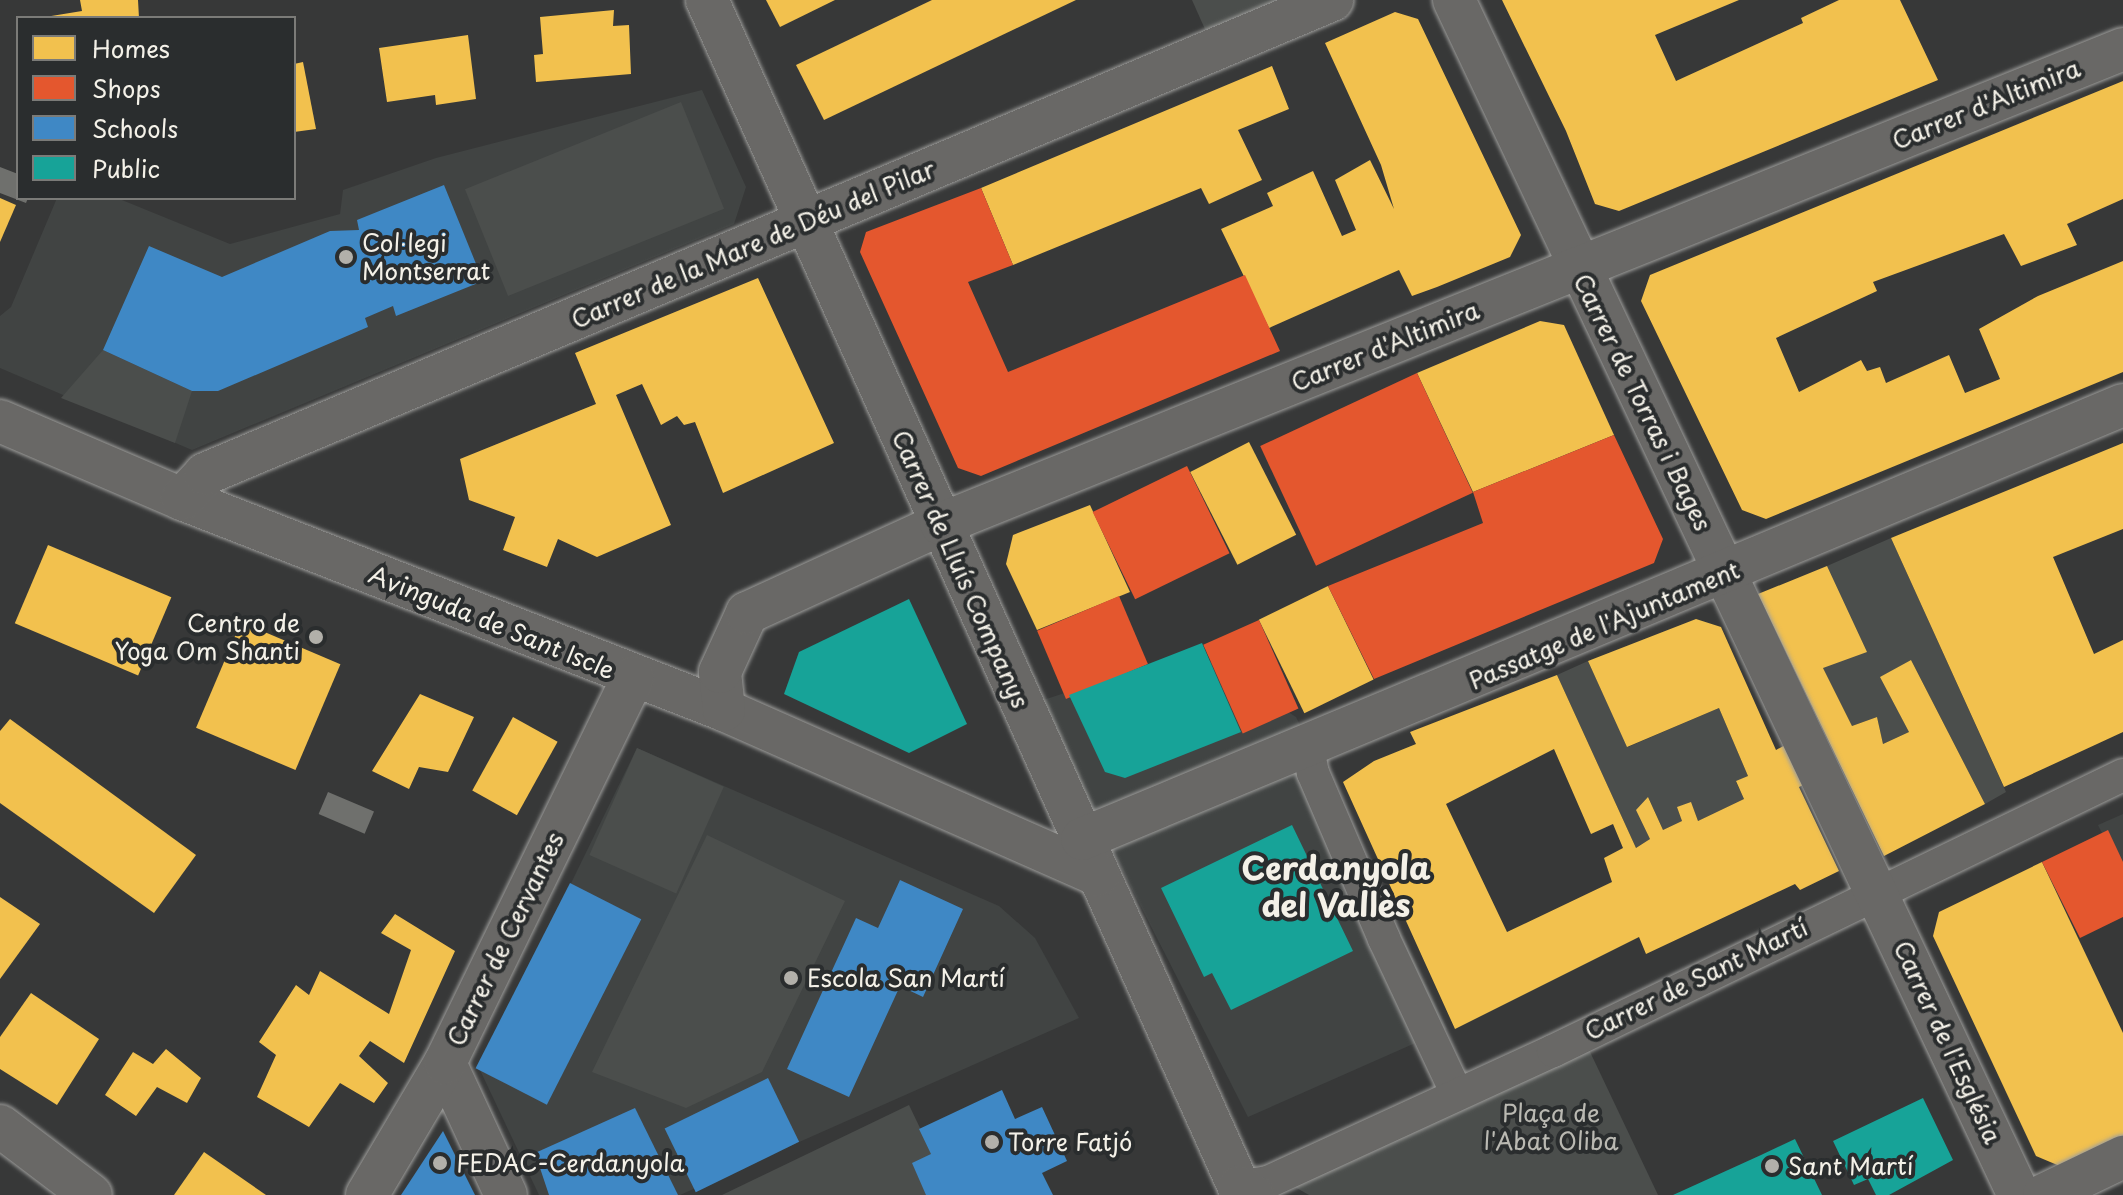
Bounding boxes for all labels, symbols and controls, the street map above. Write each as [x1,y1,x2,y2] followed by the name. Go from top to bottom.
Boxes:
[16,16,296,200] legend
[92,30,170,66] text: Homes
[1888,53,2084,155] street label: Carrer d'Altimira
[92,70,161,106] text: Shops
[92,110,178,146] text: Schools
[92,150,160,186] text: Public
[564,153,942,335] street label: Carrer de la Mare de Déu del Pilar
[362,229,490,285] place label: Col·legi Montserrat
[337,248,355,266] marker: Col·legi Montserrat
[1568,268,1718,536] street label: Carrer de Torras i Bages
[1287,295,1483,397] street label: Carrer d'Altimira
[886,425,1036,713] street label: Carrer de Lluís Companys
[1464,555,1744,695] street label: Passatge de l'Ajuntament
[364,559,620,685] street label: Avinguda de Sant Iscle
[114,609,300,665] place label: Centro de Yoga Om Shanti
[307,628,325,646] marker: Centro de Yoga Om Shanti
[440,826,570,1052] street label: Carrer de Cervantes
[1241,849,1431,924] district label: Cerdanyola del Vallès
[1579,912,1813,1046] street label: Carrer de Sant Martí
[1888,935,2008,1149] street label: Carrer de l'Església
[807,964,1004,992] place label: Escola San Martí
[782,969,800,987] marker: Escola San Martí
[1482,1099,1620,1155] park label: Plaça de l'Abat Oliba
[1008,1128,1133,1156] place label: Torre Fatjó
[983,1133,1001,1151] marker: Torre Fatjó
[456,1149,684,1177] place label: FEDAC-Cerdanyola
[1788,1152,1914,1180] place label: Sant Martí
[431,1154,449,1172] marker: FEDAC-Cerdanyola
[1763,1157,1781,1175] marker: Sant Martí

